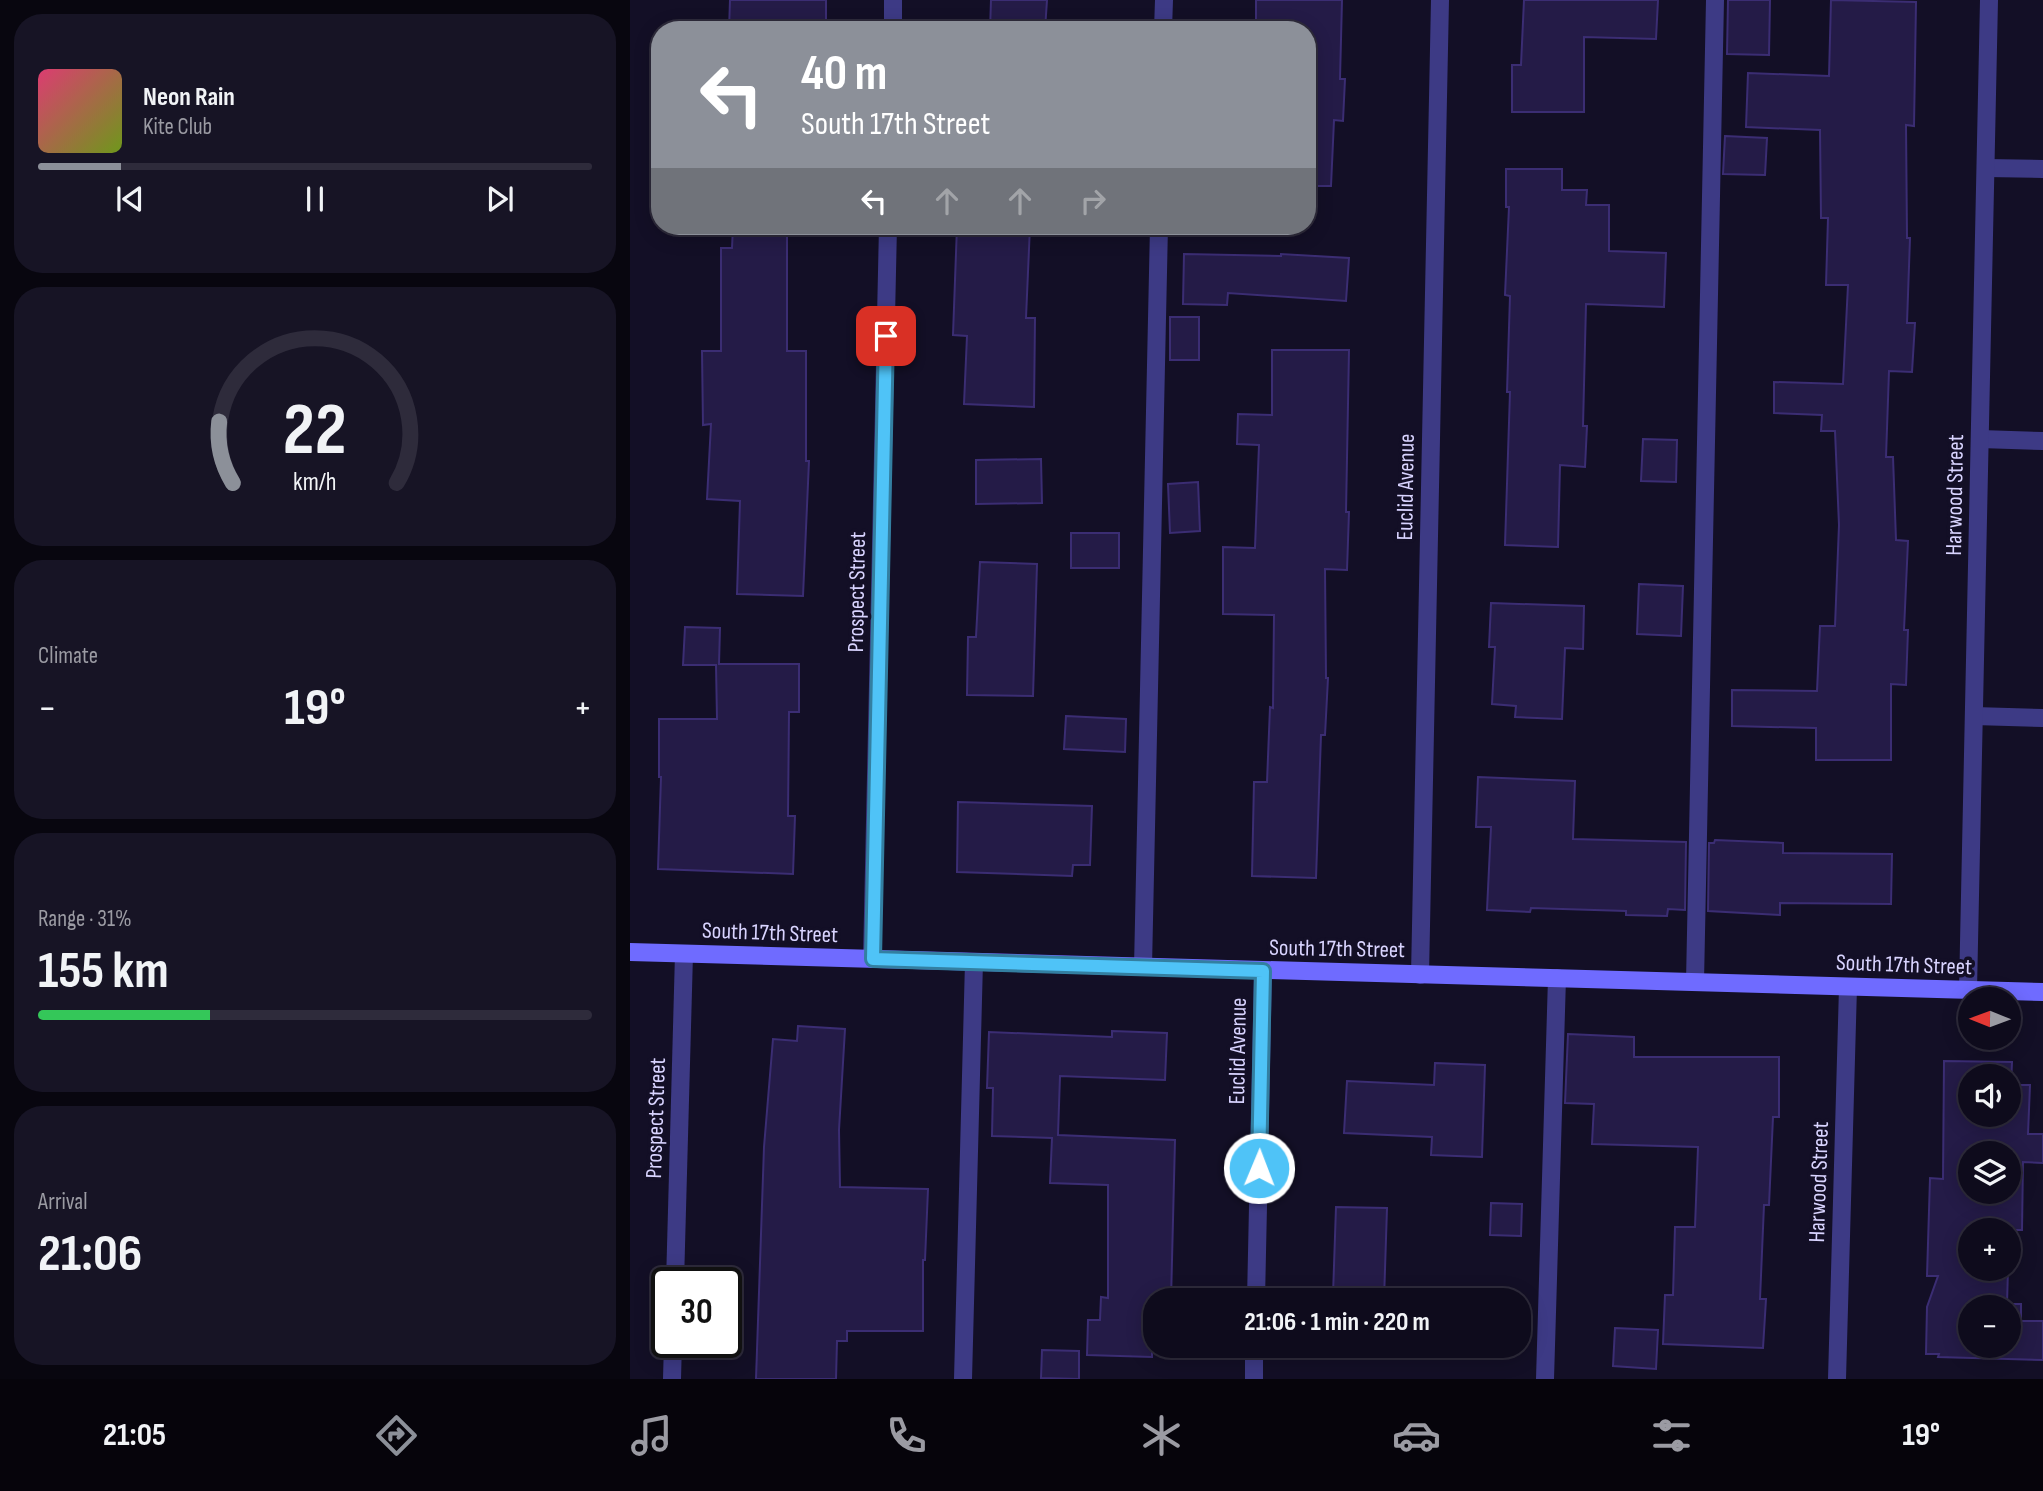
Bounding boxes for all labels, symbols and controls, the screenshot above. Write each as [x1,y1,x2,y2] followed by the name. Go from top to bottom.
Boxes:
[801,45,887,104] text: 40 m
[686,49,777,140] icon: left
[143,82,235,113] text: Neon Rain
[801,105,990,144] text: South 17th Street
[143,113,212,141] text: Kite Club
[111,180,149,218] icon: previous
[296,180,334,218] icon: pause
[481,180,519,218] icon: next
[855,182,893,220] icon: left
[928,182,966,220] icon: ahead
[1001,182,1039,220] icon: ahead
[1074,182,1112,220] icon: right
[856,306,916,366] pin
[867,317,905,355] icon: arrive
[283,387,347,475] text: 22
[1391,433,1421,541] street label: Euclid Avenue
[1940,434,1970,556] street label: Harwood Street
[293,466,337,497] text: km/h
[842,531,872,653] street label: Prospect Street
[38,642,98,670] text: Climate
[284,677,346,740] text: 19°
[38,686,57,731] text: −
[573,686,592,731] text: +
[38,905,132,933] text: Range · 31%
[702,917,838,949] street label: South 17th Street
[1269,934,1405,964] street label: South 17th Street
[38,940,169,1003] text: 155 km
[1836,949,1972,981] street label: South 17th Street
[1958,987,2021,1050] north arrow
[1958,987,2021,1358] map controls
[1223,997,1253,1105] street label: Euclid Avenue
[640,1057,672,1179] street label: Prospect Street
[1958,1064,2021,1127] button: sound
[1803,1121,1835,1243] street label: Harwood Street
[1222,1131,1296,1205] position arrow
[1958,1141,2021,1204] button: layers
[38,1188,87,1216] text: Arrival
[1958,1218,2021,1281] button: +
[38,1223,142,1286] text: 21:06
[651,1267,742,1358] speed limit sign: 30
[1958,1295,2021,1358] button: −
[1244,1307,1430,1338] text: 21:06 · 1 min · 220 m
[372,1411,421,1460] icon: directions
[627,1411,676,1460] icon: music
[882,1411,931,1460] icon: phone
[1137,1411,1186,1460] icon: climate
[1392,1411,1441,1460] icon: car
[1647,1411,1696,1460] icon: filters
[103,1416,166,1455] text: 21:05
[1902,1416,1940,1455] text: 19°

